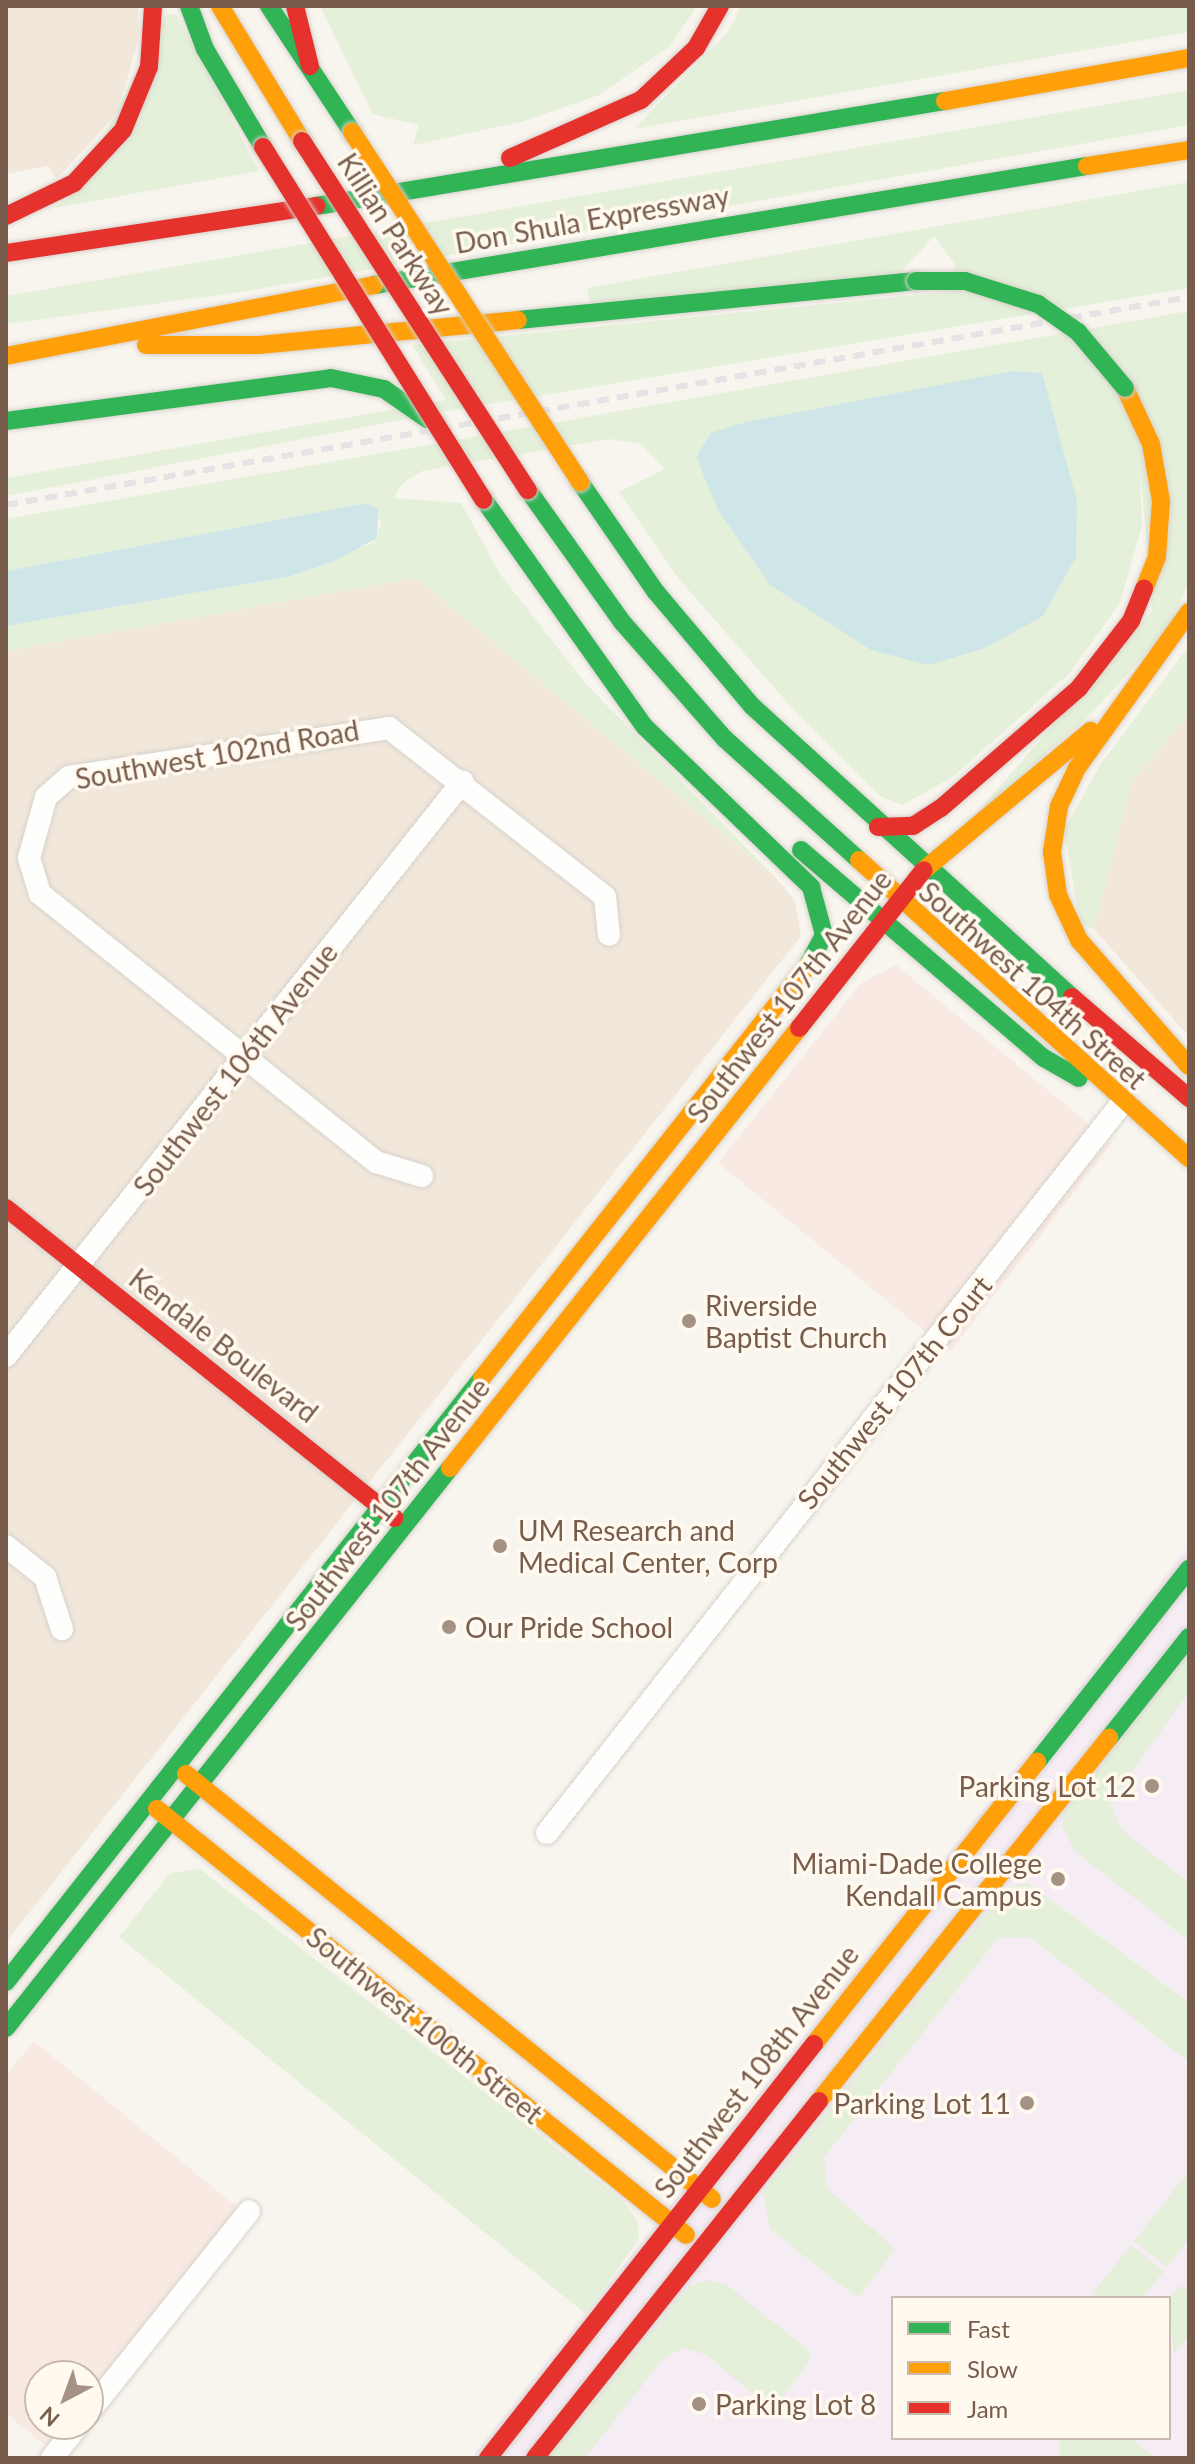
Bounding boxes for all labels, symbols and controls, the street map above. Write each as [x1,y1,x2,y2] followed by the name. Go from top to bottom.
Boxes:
[331,147,461,321] street label: Killian Parkway
[452,178,732,260] street label: Don Shula Expressway
[73,713,361,795] street label: Southwest 102nd Road
[680,863,898,1129] street label: Southwest 107th Avenue
[913,874,1153,1096] street label: Southwest 104th Street
[126,936,344,1202] street label: Southwest 106th Avenue
[123,1261,325,1429] street label: Kendale Boulevard
[790,1269,998,1515] street label: Southwest 107th Court
[705,1288,887,1354] place label: Riverside Baptist Church
[680,1312,698,1330] marker: Riverside Baptist Church
[278,1371,496,1637] street label: Southwest 107th Avenue
[518,1513,778,1579] place label: UM Research and Medical Center, Corp
[489,1535,511,1557] marker: UM Research and Medical Center, Corp
[465,1610,674,1644] place label: Our Pride School
[440,1618,458,1636] marker: Our Pride School
[959,1769,1136,1803] place label: Parking Lot 12
[1143,1777,1161,1795] marker: Parking Lot 12
[792,1846,1042,1912] place label: Miami-Dade College Kendall Campus
[1049,1870,1067,1888] marker: Miami-Dade College Kendall Campus
[300,1920,550,2130] street label: Southwest 100th Street
[647,1938,865,2204] street label: Southwest 108th Avenue
[834,2086,1011,2120] place label: Parking Lot 11
[1018,2094,1036,2112] marker: Parking Lot 11
[891,2296,1171,2440] legend
[967,2314,1010,2343] text: Fast
[967,2354,1018,2383] text: Slow
[24,2360,104,2440] north arrow
[715,2387,876,2421] place label: Parking Lot 8
[967,2394,1008,2423] text: Jam
[690,2395,708,2413] marker: Parking Lot 8
[34,2401,64,2433] text: N

